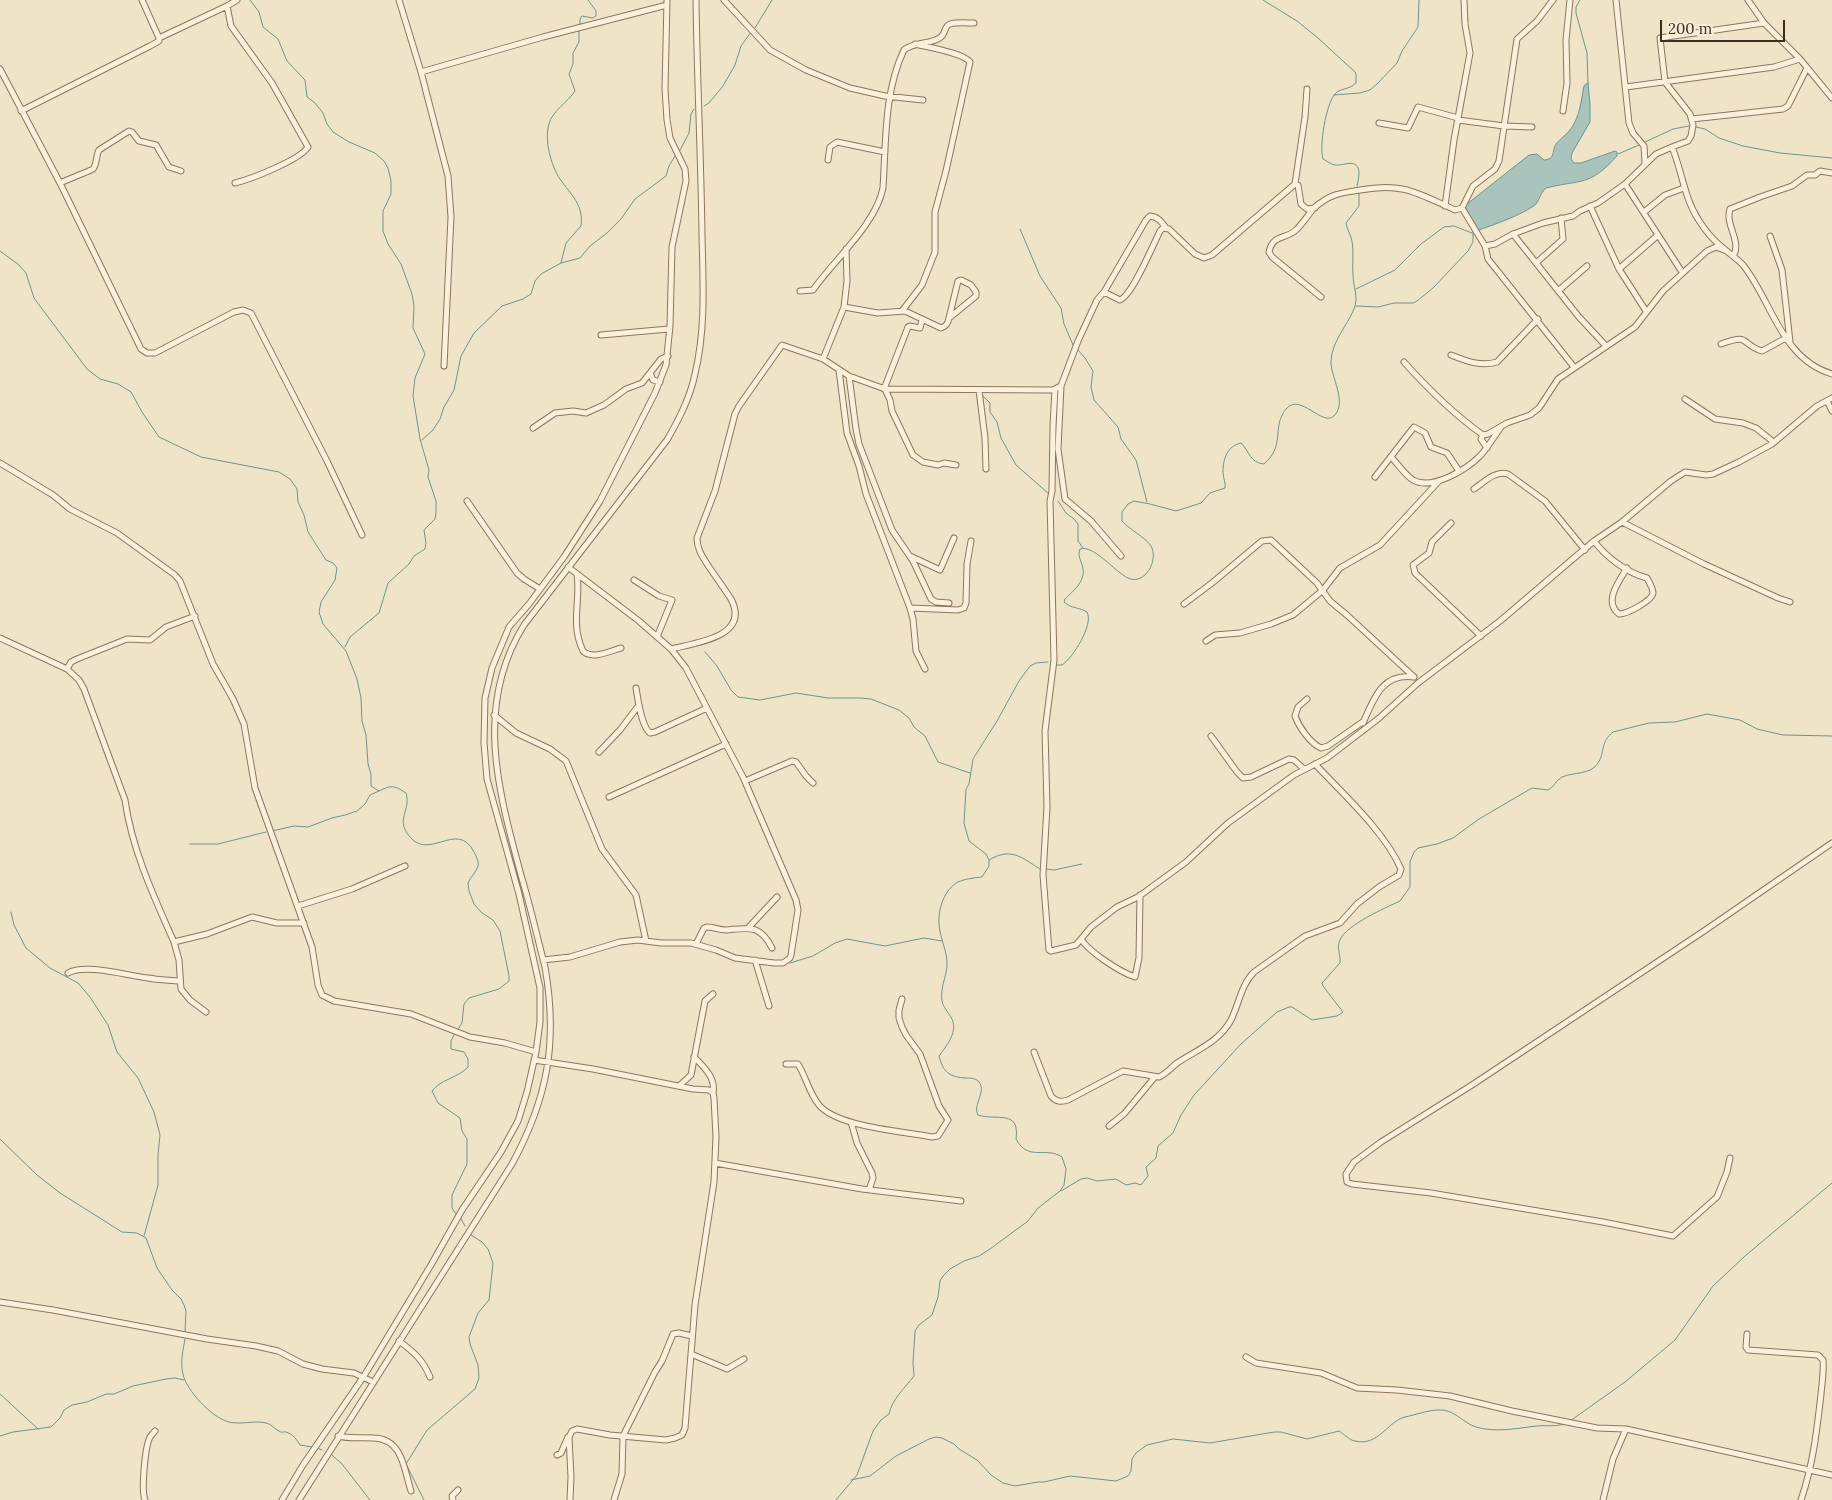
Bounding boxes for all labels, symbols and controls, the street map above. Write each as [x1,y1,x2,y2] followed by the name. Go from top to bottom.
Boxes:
[1662,10,1787,42] scale bar
[1668,19,1712,38] text: 200 m

